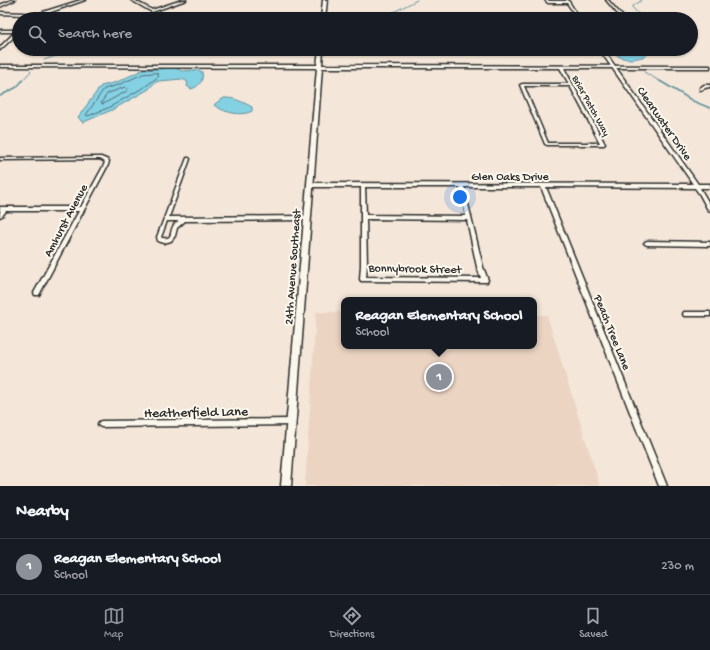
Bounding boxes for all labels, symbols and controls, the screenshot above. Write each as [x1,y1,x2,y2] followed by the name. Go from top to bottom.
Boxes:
[12,12,698,56] search box
[26,23,48,45] icon: search
[58,25,132,43] text: Search here
[568,73,612,138] street label: Briar Patch Way
[633,85,694,164] street label: Clearwater Drive
[471,171,550,185] street label: Glen Oaks Drive
[42,182,92,260] street label: Amhurst Avenue
[450,187,470,207] your location
[283,208,305,325] street label: 24th Avenue Southeast
[367,262,463,278] street label: Bonnybrook Street
[589,292,633,373] street label: Peach Tree Lane
[341,297,537,349] popup
[355,307,523,325] text: Reagan Elementary School
[355,325,389,340] text: School
[426,362,452,392] pin: 1
[144,404,249,423] street label: Heatherfield Lane
[16,502,69,522] text: Nearby
[54,550,221,568] text: Reagan Elementary School
[26,559,32,574] text: 1
[661,559,694,574] text: 230 m
[54,568,88,583] text: School
[103,605,125,641] tab: Map
[330,605,374,641] tab: Directions
[579,605,607,641] tab: Saved

